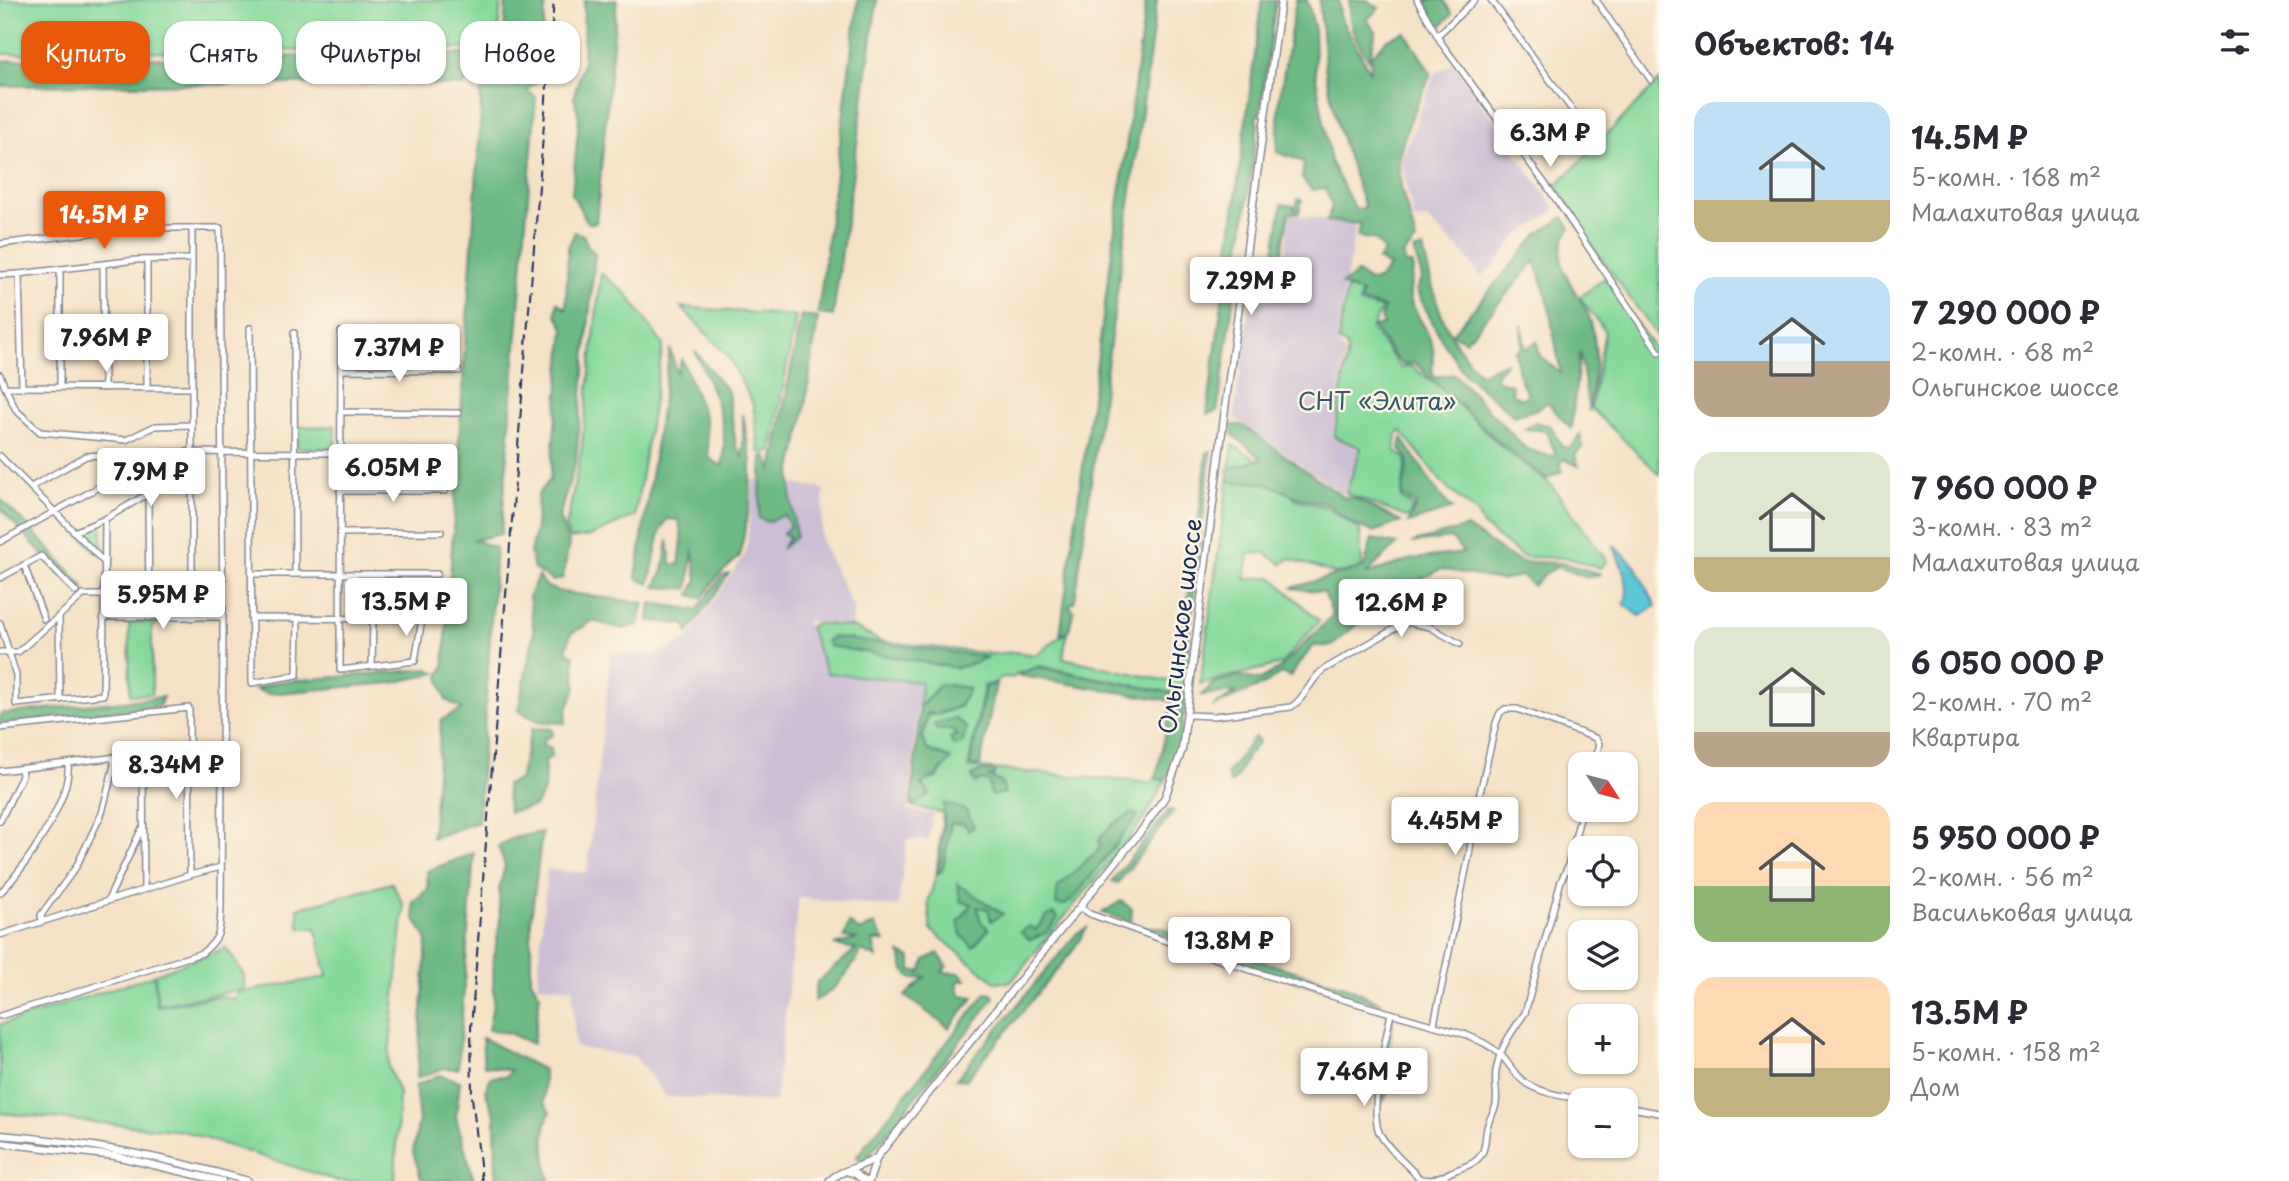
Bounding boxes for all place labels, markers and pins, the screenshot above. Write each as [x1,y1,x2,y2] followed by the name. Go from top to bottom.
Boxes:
[1493,110,1607,169] pin: 6.3M ₽
[39,191,169,251] pin: 14.5M ₽
[1186,258,1316,317] pin: 7.29M ₽
[41,314,171,374] pin: 7.96M ₽
[334,324,464,384] pin: 7.37M ₽
[328,444,458,504] pin: 6.05M ₽
[94,448,208,508] pin: 7.9M ₽
[98,572,228,631] pin: 5.95M ₽
[341,578,471,638] pin: 13.5M ₽
[1336,580,1466,639] pin: 12.6M ₽
[111,742,241,801] pin: 8.34M ₽
[1390,798,1520,857] pin: 4.45M ₽
[1164,918,1294,977] pin: 13.8M ₽
[1299,1048,1429,1108] pin: 7.46M ₽

